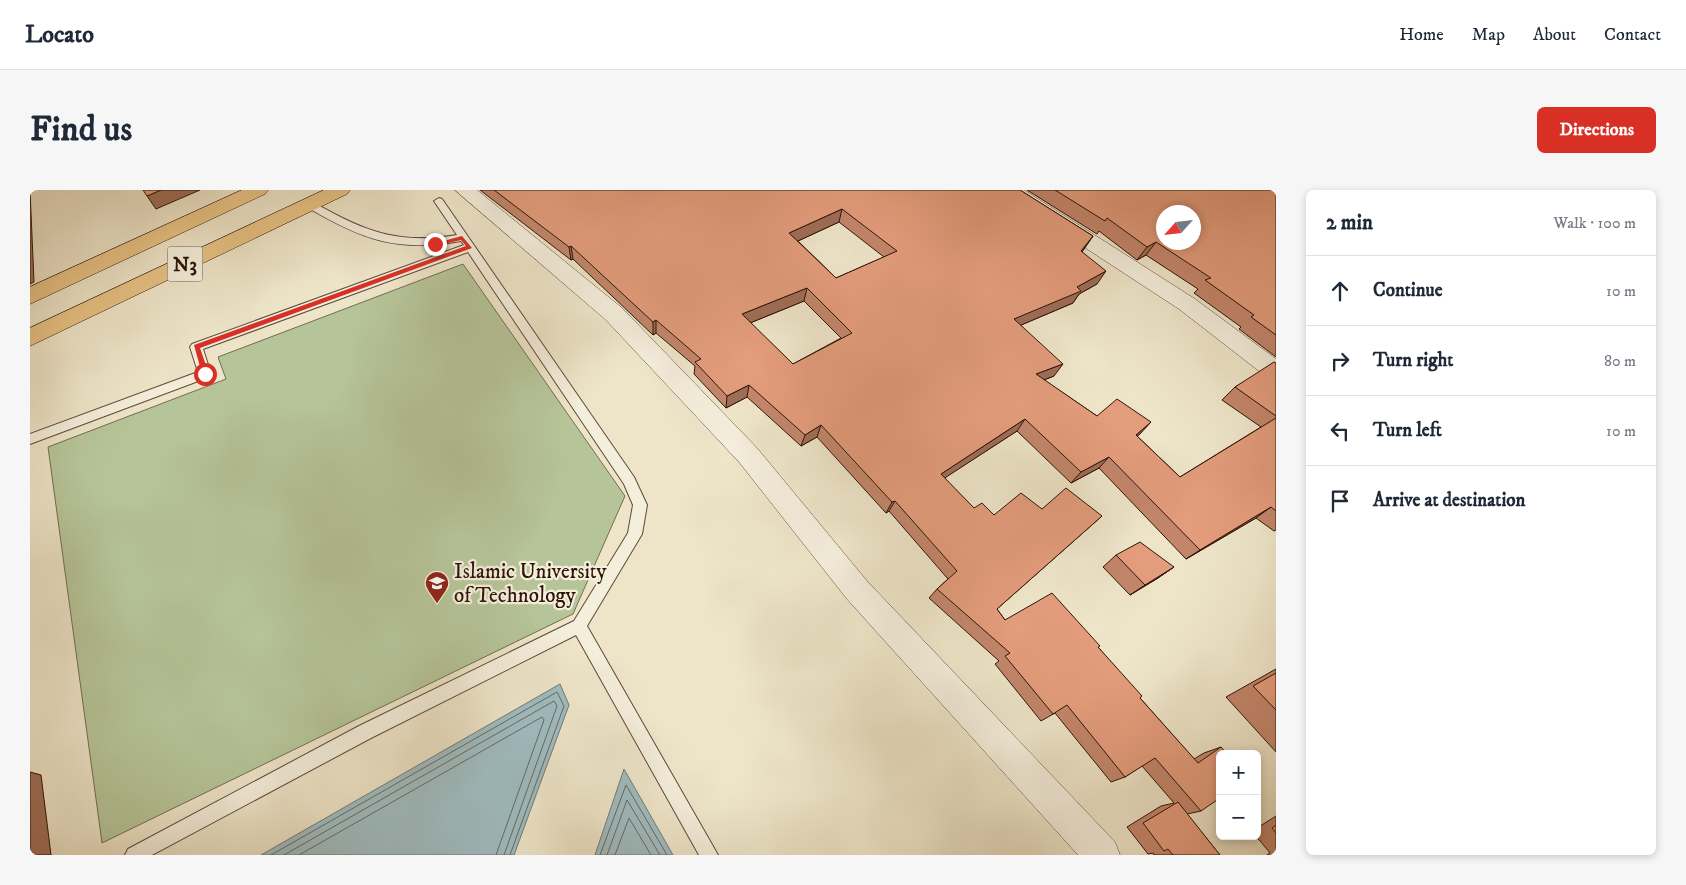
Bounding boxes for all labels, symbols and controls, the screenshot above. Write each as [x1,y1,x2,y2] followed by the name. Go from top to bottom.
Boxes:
[25,20,94,50] text: Locato
[1399,24,1444,46] text: Home
[1472,24,1505,46] text: Map
[1533,24,1576,46] text: About
[1604,24,1661,46] text: Contact
[1537,107,1656,153] button: Directions
[30,108,132,152] text: Find us
[1156,205,1201,250] north arrow
[1326,210,1373,236] text: 2 min
[1554,213,1636,233] text: Walk · 100 m
[424,233,447,256] route end
[168,246,202,282] road number: N3
[1326,277,1354,305] icon: ahead
[1373,279,1443,302] text: Continue
[1606,281,1636,301] text: 10 m
[1326,347,1354,375] icon: right
[1373,349,1453,372] text: Turn right
[1604,351,1636,371] text: 80 m
[194,363,217,386] route start
[1326,417,1354,445] icon: left
[1373,419,1442,442] text: Turn left
[1606,421,1636,441] text: 10 m
[1326,487,1354,515] icon: arrive
[1373,489,1525,512] text: Arrive at destination
[454,559,608,609] place label: Islamic University of Technology
[424,570,450,604] school or university icon: Islamic University of Technology
[1216,750,1261,840] map controls
[1216,750,1261,795] button: +
[1216,795,1261,840] button: −

